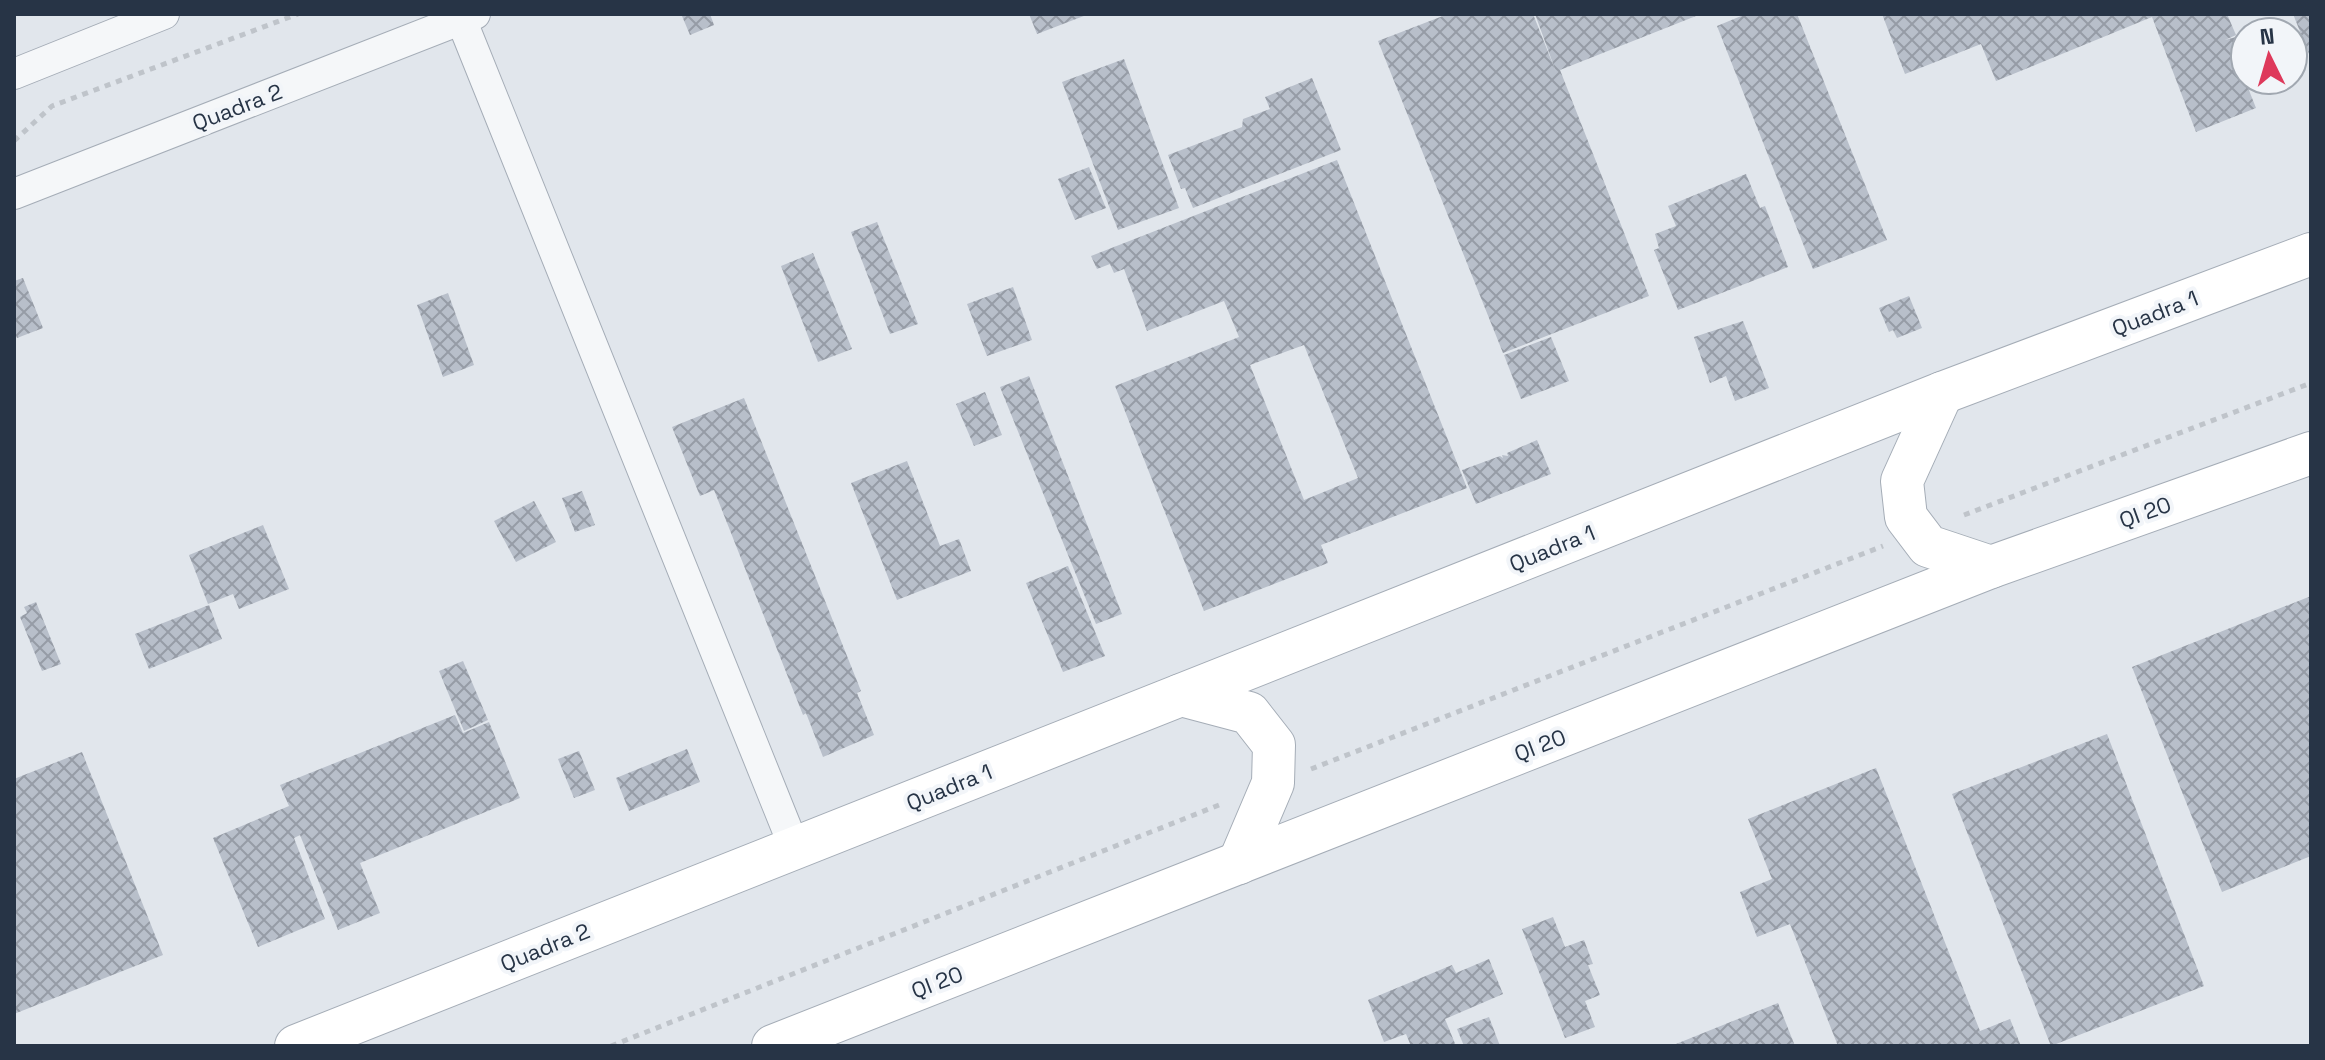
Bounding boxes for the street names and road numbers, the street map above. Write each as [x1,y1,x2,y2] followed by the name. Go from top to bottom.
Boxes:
[188,77,286,137] street label: Quadra 2
[2108,284,2202,342] street label: Quadra 1
[2115,490,2175,534] street label: QI 20
[1505,518,1599,578] street label: Quadra 1
[1510,722,1570,768] street label: QI 20
[902,757,996,817] street label: Quadra 1
[496,916,594,978] street label: Quadra 2
[907,959,967,1005] street label: QI 20

